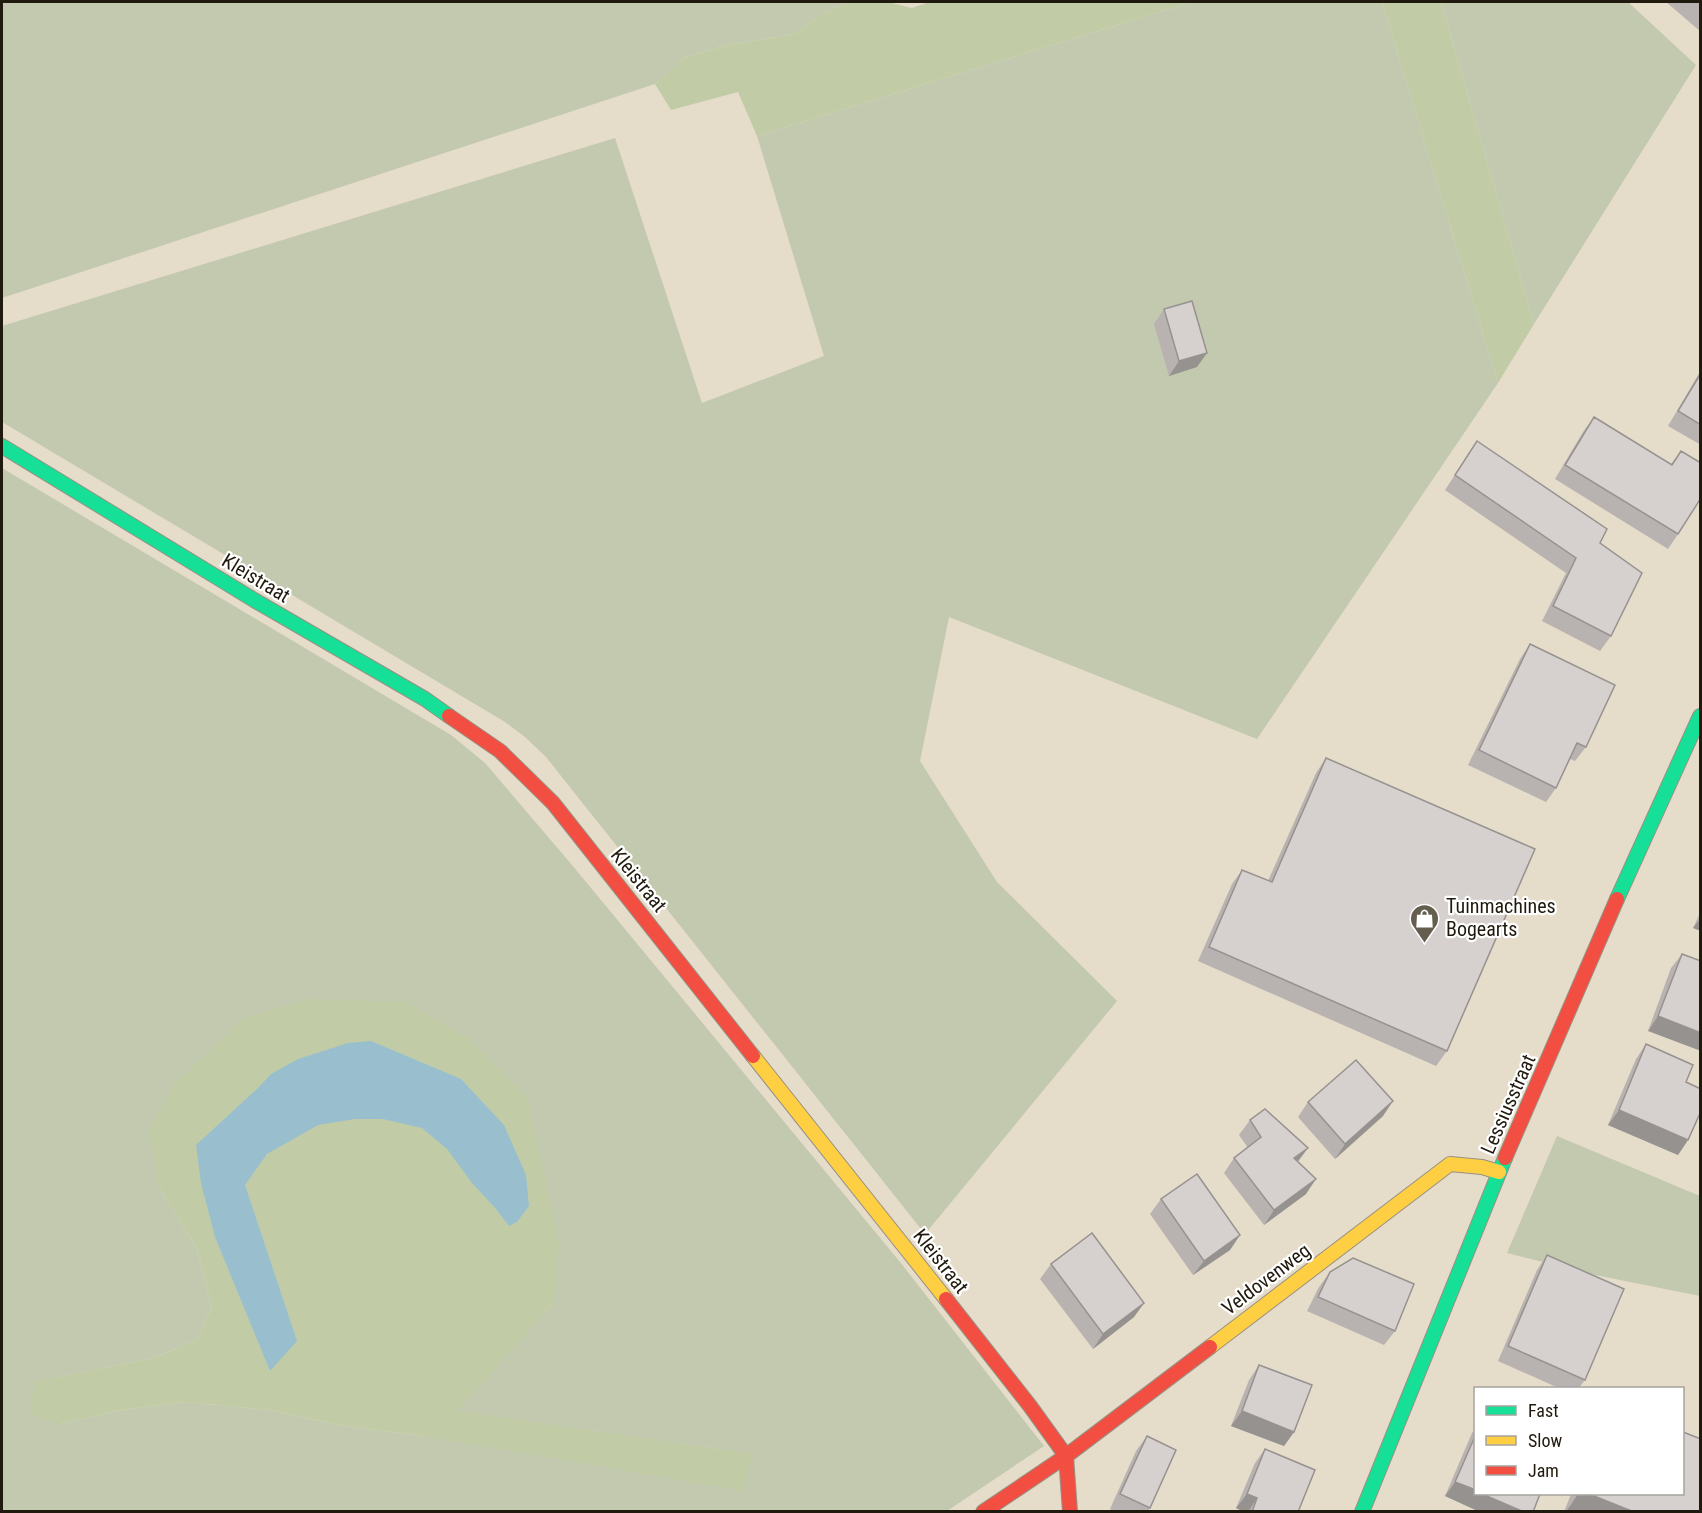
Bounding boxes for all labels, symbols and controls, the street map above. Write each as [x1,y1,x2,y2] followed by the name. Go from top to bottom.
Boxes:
[218,548,295,608] street label: Kleistraat
[606,843,672,917] street label: Kleistraat
[1446,894,1556,941] place label: Tuinmachines Bogearts
[1409,902,1441,944] shop icon: Tuinmachines Bogearts
[1475,1050,1541,1157] street label: Lessiusstraat
[908,1224,974,1298] street label: Kleistraat
[1217,1238,1315,1320] street label: Veldovenweg
[1474,1387,1684,1495] legend
[1528,1400,1559,1421] text: Fast
[1528,1430,1563,1451] text: Slow
[1528,1460,1559,1481] text: Jam

